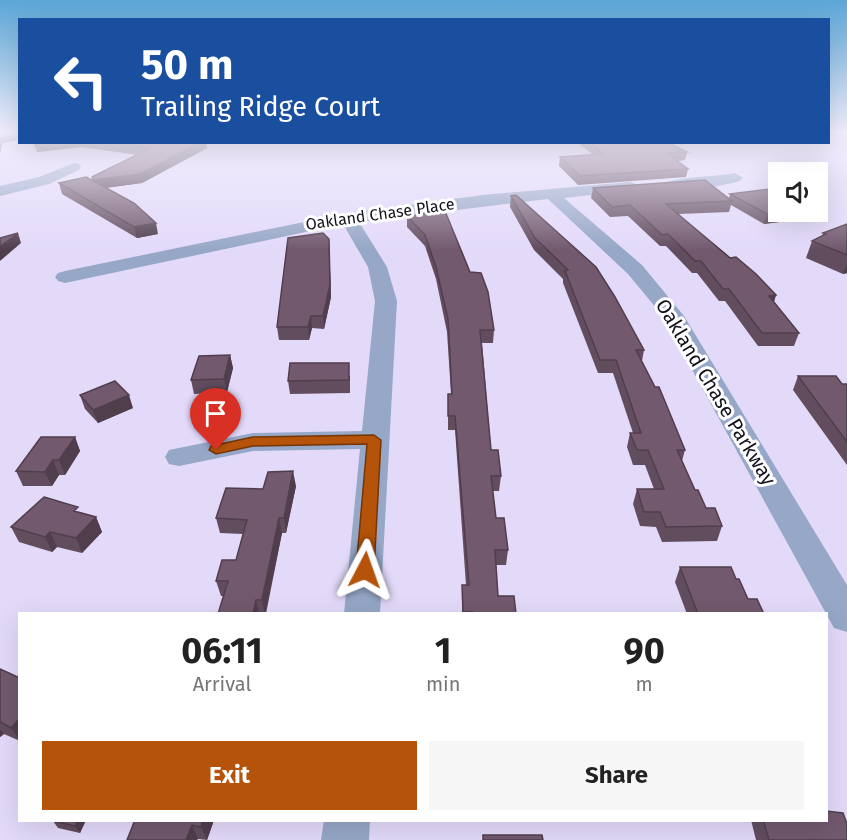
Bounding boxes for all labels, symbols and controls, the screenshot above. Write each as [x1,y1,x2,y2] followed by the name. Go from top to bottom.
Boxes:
[141,40,234,90] text: 50 m
[42,42,120,120] icon: left
[141,91,380,123] text: Trailing Ridge Court
[768,162,828,222] map controls
[768,162,828,222] button: sound
[304,194,456,234] street label: Oakland Chase Place
[651,294,781,490] street label: Oakland Chase Parkway
[190,388,241,450] pin
[199,397,232,430] icon: arrive
[333,538,397,602] position arrow
[181,629,263,673] text: 06:11
[435,629,452,673] text: 1
[624,629,665,673] text: 90
[193,672,251,696] text: Arrival
[426,672,460,696] text: min
[636,672,653,696] text: m
[42,741,417,810] button: Exit
[429,741,804,810] button: Share

